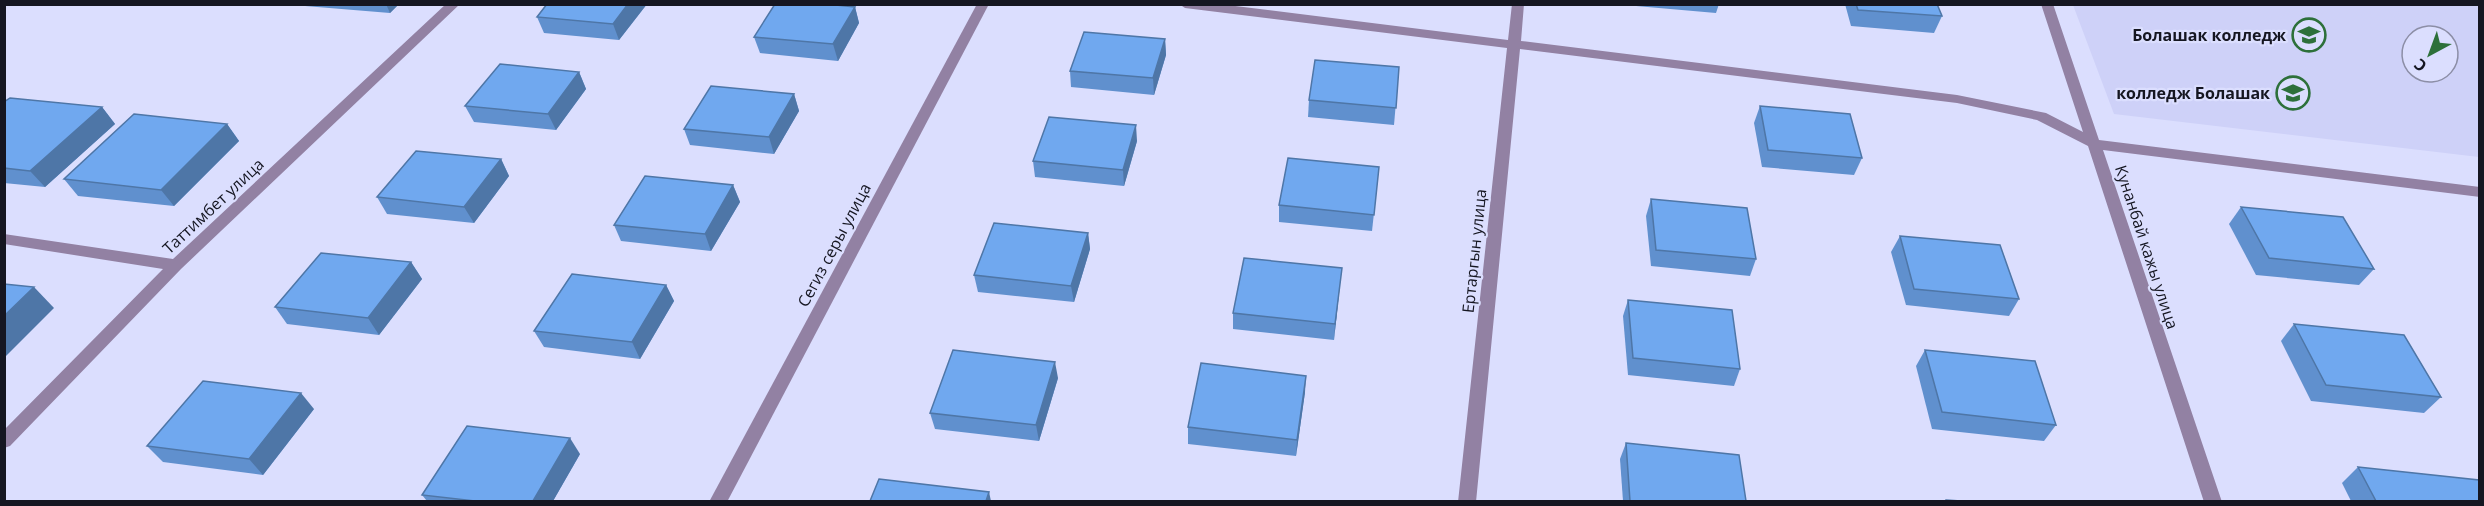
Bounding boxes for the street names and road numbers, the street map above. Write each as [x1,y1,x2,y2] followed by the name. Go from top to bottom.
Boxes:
[158,153,268,259] street label: Таттимбет улица
[2110,162,2184,332] street label: Кунанбай кажы улица
[792,179,876,311] street label: Сегиз серы улица
[1457,188,1491,314] street label: Ертаргын улица

